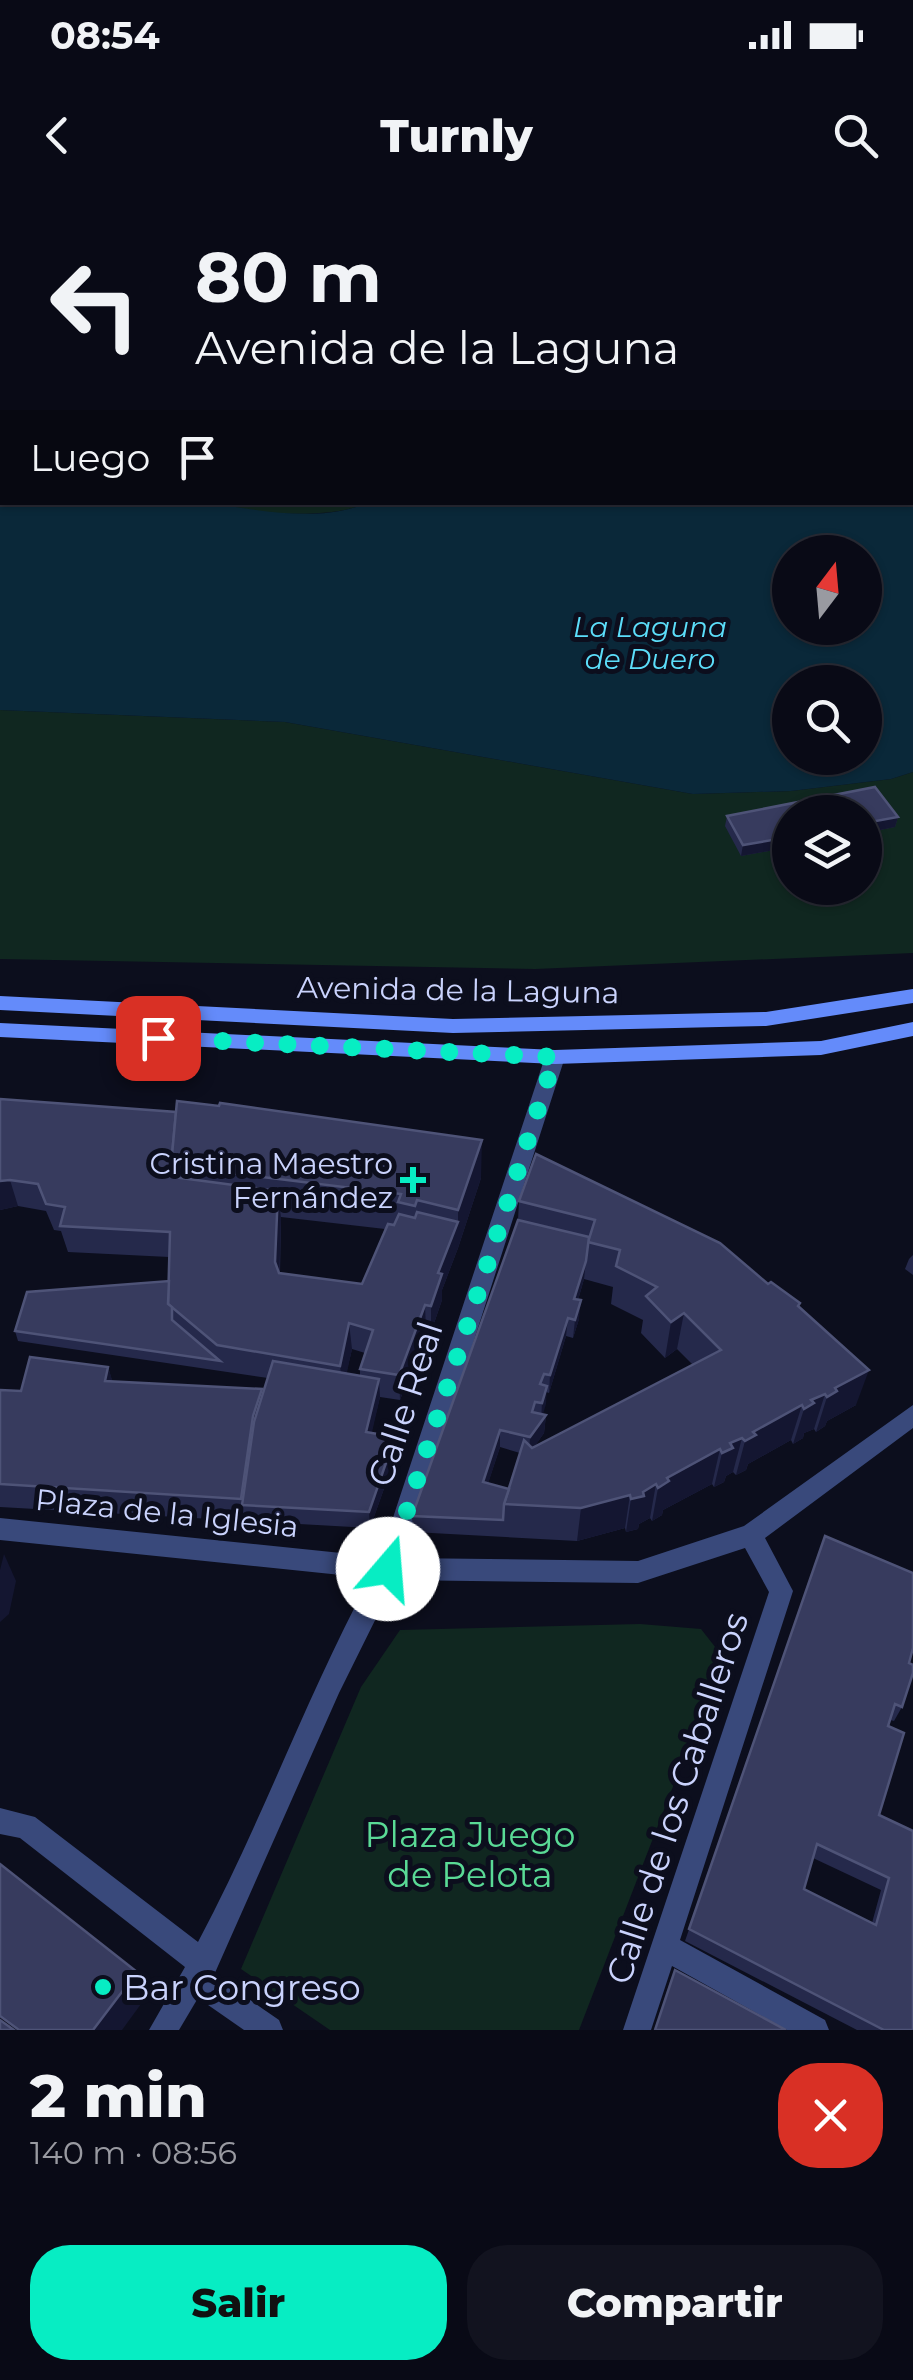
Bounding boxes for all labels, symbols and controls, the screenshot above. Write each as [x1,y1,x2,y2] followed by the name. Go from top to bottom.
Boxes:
[50,12,160,59] text: 08:54
[30,108,85,163] icon: back
[380,108,533,163] text: Turnly
[828,108,883,163] icon: search
[195,234,382,320] text: 80 m
[30,240,160,370] icon: left
[195,320,679,375] text: Avenida de la Laguna
[170,430,225,485] icon: arrive
[30,434,150,481] text: Luego
[772,535,882,645] north arrow
[772,535,882,905] map controls
[573,610,727,676] water label: La Laguna de Duero
[772,665,882,775] button: search
[772,795,882,905] button: layers
[296,969,620,1011] street label: Avenida de la Laguna
[116,996,201,1081] pin
[131,1011,186,1066] icon: arrive
[149,1145,393,1216] place label: Cristina Maestro Fernández
[402,1169,424,1191] marker: Cristina Maestro Fernández
[358,1316,452,1492] street label: Calle Real
[34,1481,300,1545] street label: Plaza de la Iglesia
[336,1517,440,1621] position arrow
[597,1607,757,1989] street label: Calle de los Caballeros
[364,1813,576,1896] park label: Plaza Juego de Pelota
[123,1966,361,2009] place label: Bar Congreso
[92,1976,114,1998] marker: Bar Congreso
[30,2059,207,2132] text: 2 min
[778,2063,883,2168] button: close
[30,2133,237,2172] text: 140 m · 08:56
[30,2245,447,2360] button: Salir
[467,2245,883,2360] button: Compartir

